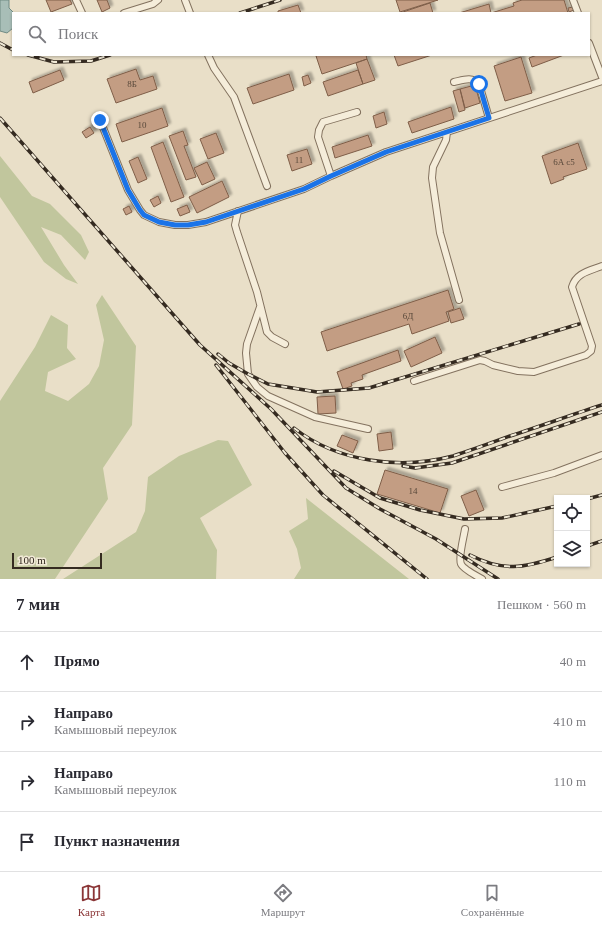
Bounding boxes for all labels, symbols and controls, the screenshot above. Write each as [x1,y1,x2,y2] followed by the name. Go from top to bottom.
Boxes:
[12,12,590,56] search box
[26,23,48,45] icon: search
[58,26,98,42] text: Поиск
[470,75,488,93] route start
[127,79,137,89] house number: 8Б
[91,111,109,129] route end
[138,120,147,130] house number: 10
[295,155,303,165] house number: 11
[553,157,575,167] house number: 6А с5
[403,311,413,321] house number: 6Д
[409,486,418,496] house number: 14
[554,495,590,567] map controls
[554,495,590,531] button: locate
[554,531,590,567] button: layers
[12,551,102,570] scale bar
[18,554,46,566] text: 100 m
[16,595,60,614] text: 7 мин
[497,597,586,612] text: Пешком · 560 m
[16,651,38,673] icon: ahead
[54,653,100,669] text: Прямо
[560,654,586,669] text: 40 m
[54,705,113,721] text: Направо
[16,711,38,733] icon: right
[553,714,586,729] text: 410 m
[54,722,177,737] text: Камышовый переулок
[54,765,113,781] text: Направо
[16,771,38,793] icon: right
[554,774,586,789] text: 110 m
[54,782,177,797] text: Камышовый переулок
[16,831,38,853] icon: arrive
[54,833,180,849] text: Пункт назначения
[78,882,105,918] tab: Карта
[261,882,305,918] tab: Маршрут
[461,882,524,918] tab: Сохранённые

